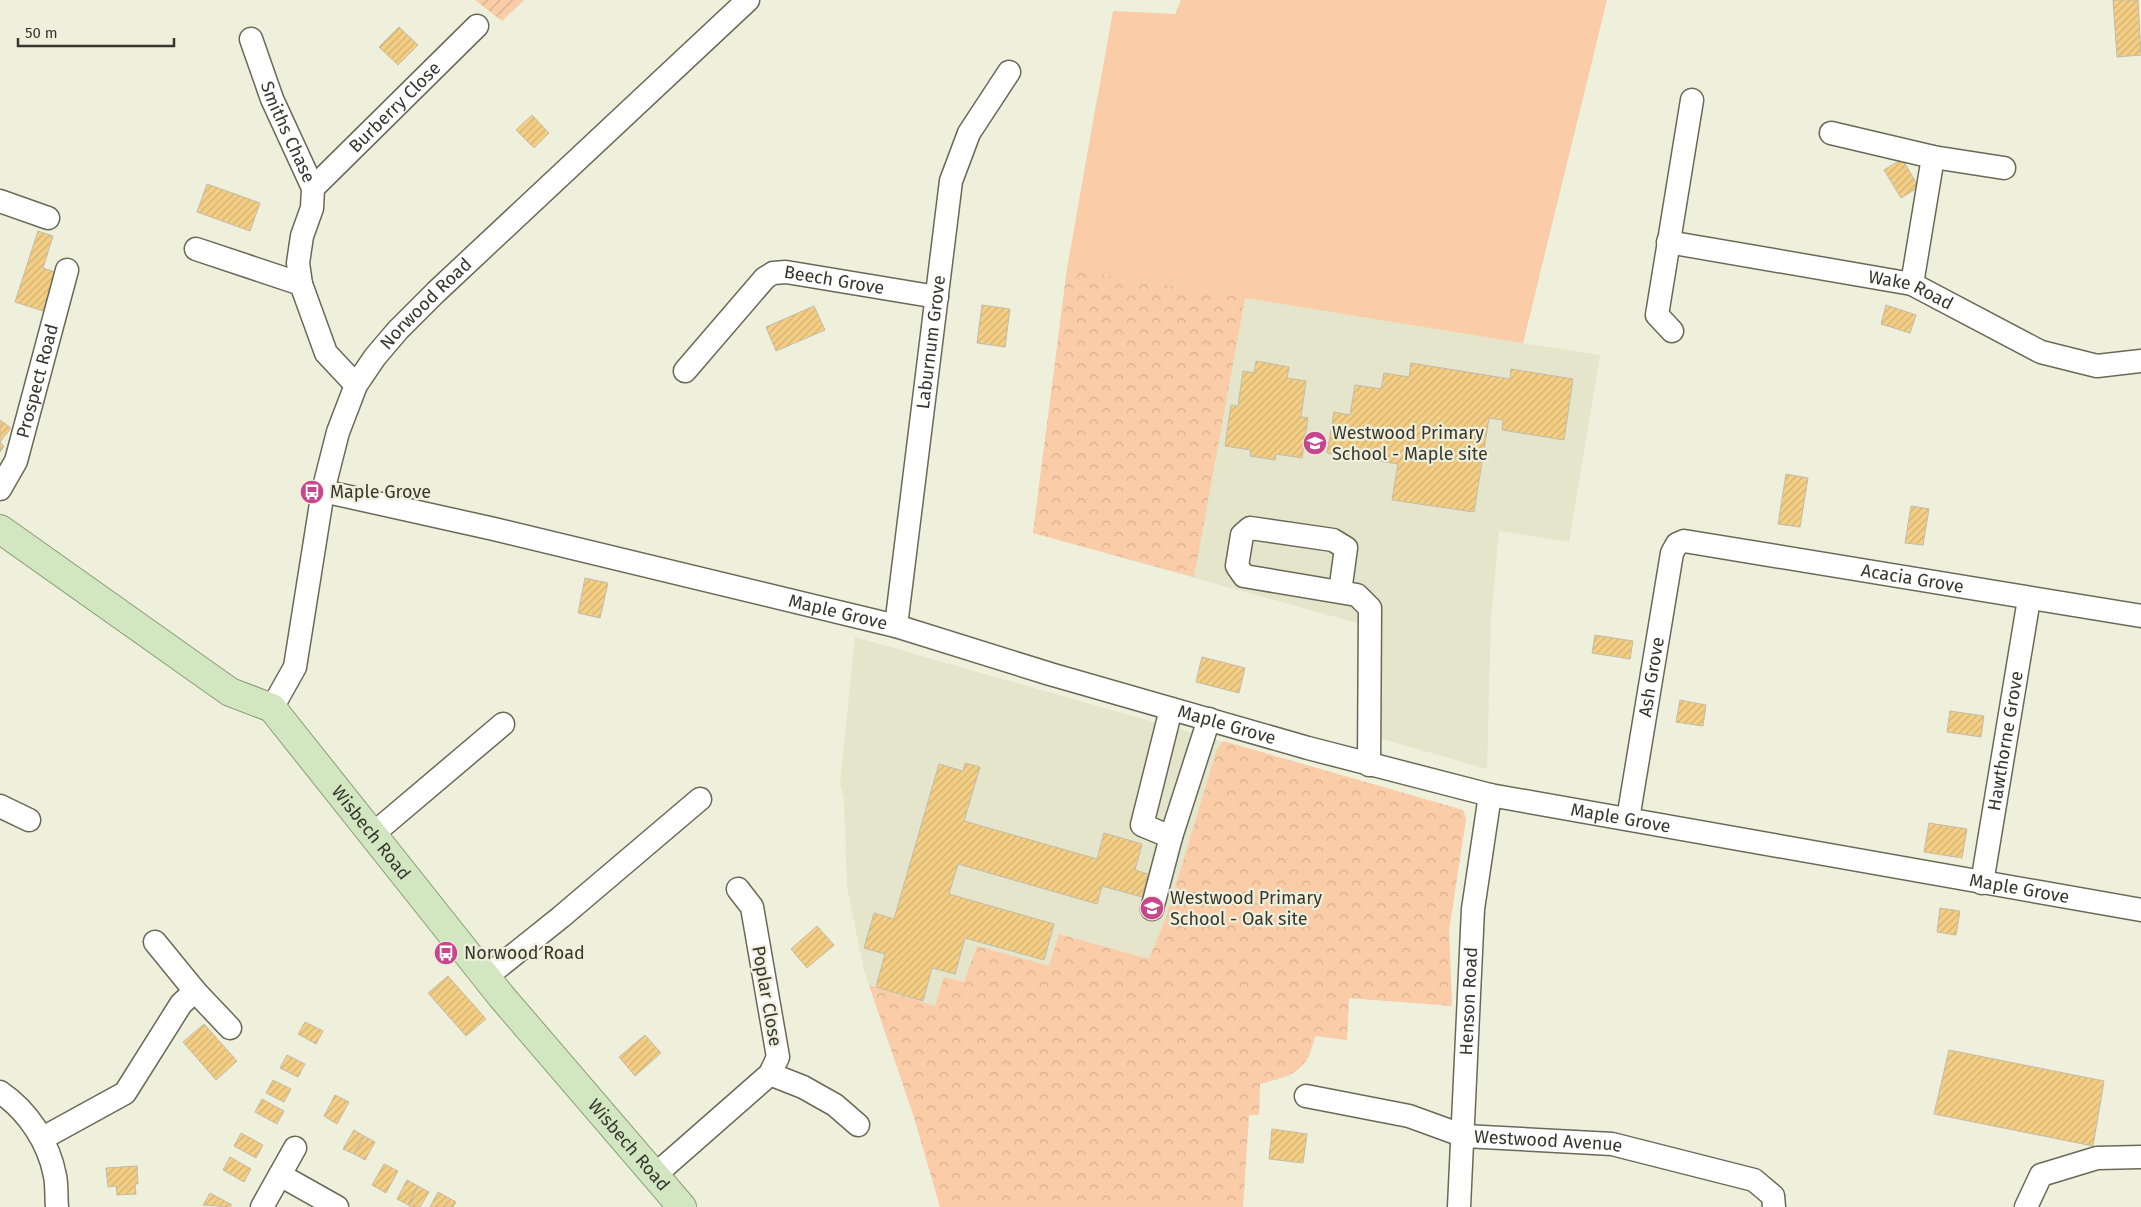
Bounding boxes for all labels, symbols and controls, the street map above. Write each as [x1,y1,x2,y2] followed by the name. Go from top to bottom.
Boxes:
[18,15,174,47] scale bar
[25,24,58,42] text: 50 m
[344,57,445,157] street label: Burberry Close
[256,78,320,186] street label: Smiths Chase
[375,253,476,354] street label: Norwood Road
[782,261,886,299] street label: Beech Grove
[1867,266,1957,315] street label: Wake Road
[912,274,950,410] street label: Laburnum Grove
[12,322,63,441] street label: Prospect Road
[1332,422,1488,465] place label: Westwood Primary School - Maple site
[1302,430,1328,456] school or university icon: Westwood Primary School - Maple site
[299,479,325,505] bus stop icon: Maple Grove
[330,481,431,503] place label: Maple Grove
[1859,559,1965,598] street label: Acacia Grove
[786,589,890,635] street label: Maple Grove
[1634,635,1669,719] street label: Ash Grove
[1983,669,2028,812] street label: Hawthorne Grove
[1175,700,1278,749] street label: Maple Grove
[327,781,415,884] street label: Wisbech Road
[1569,798,1672,838] street label: Maple Grove
[1968,869,2071,908] street label: Maple Grove
[1170,887,1322,930] place label: Westwood Primary School - Oak site
[1139,895,1165,921] school or university icon: Westwood Primary School - Oak site
[433,940,459,966] bus stop icon: Norwood Road
[464,942,585,964] place label: Norwood Road
[747,944,787,1048] street label: Poplar Close
[1455,947,1482,1056] street label: Henson Road
[583,1094,674,1195] street label: Wisbech Road
[1474,1126,1625,1157] street label: Westwood Avenue

